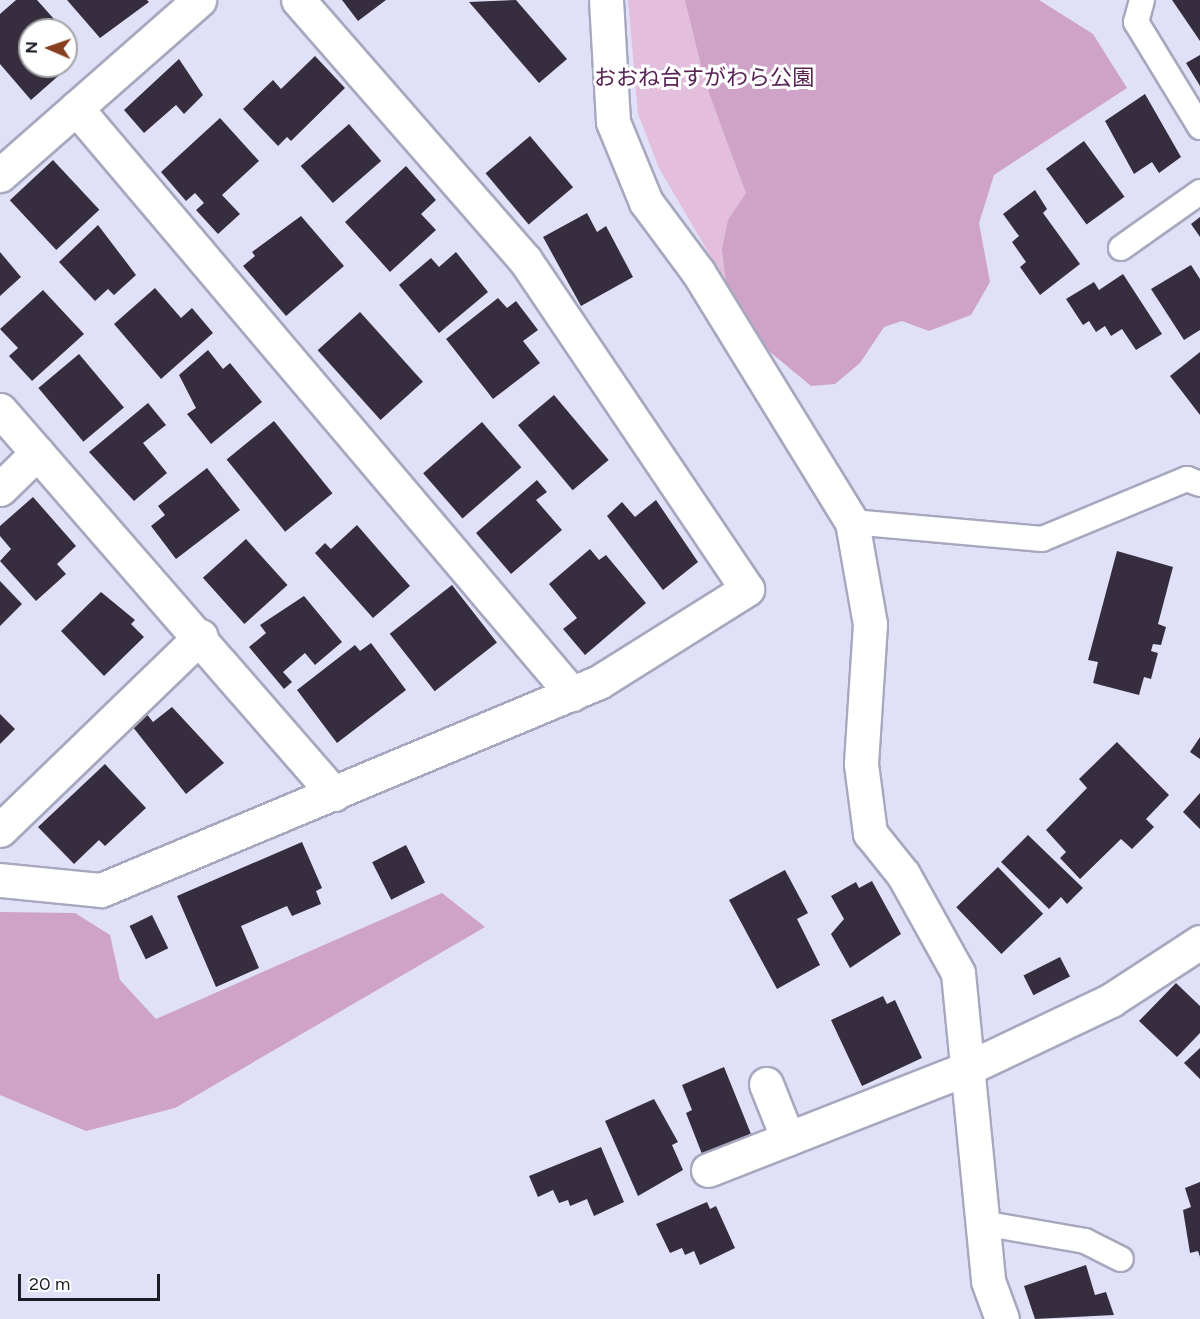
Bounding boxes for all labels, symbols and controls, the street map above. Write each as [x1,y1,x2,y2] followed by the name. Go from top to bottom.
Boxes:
[18,18,78,78] north arrow
[22,41,41,54] text: N
[594,65,814,91] park label: おおね台すがわら公園
[21,1262,164,1300] scale bar
[29,1273,70,1295] text: 20 m

